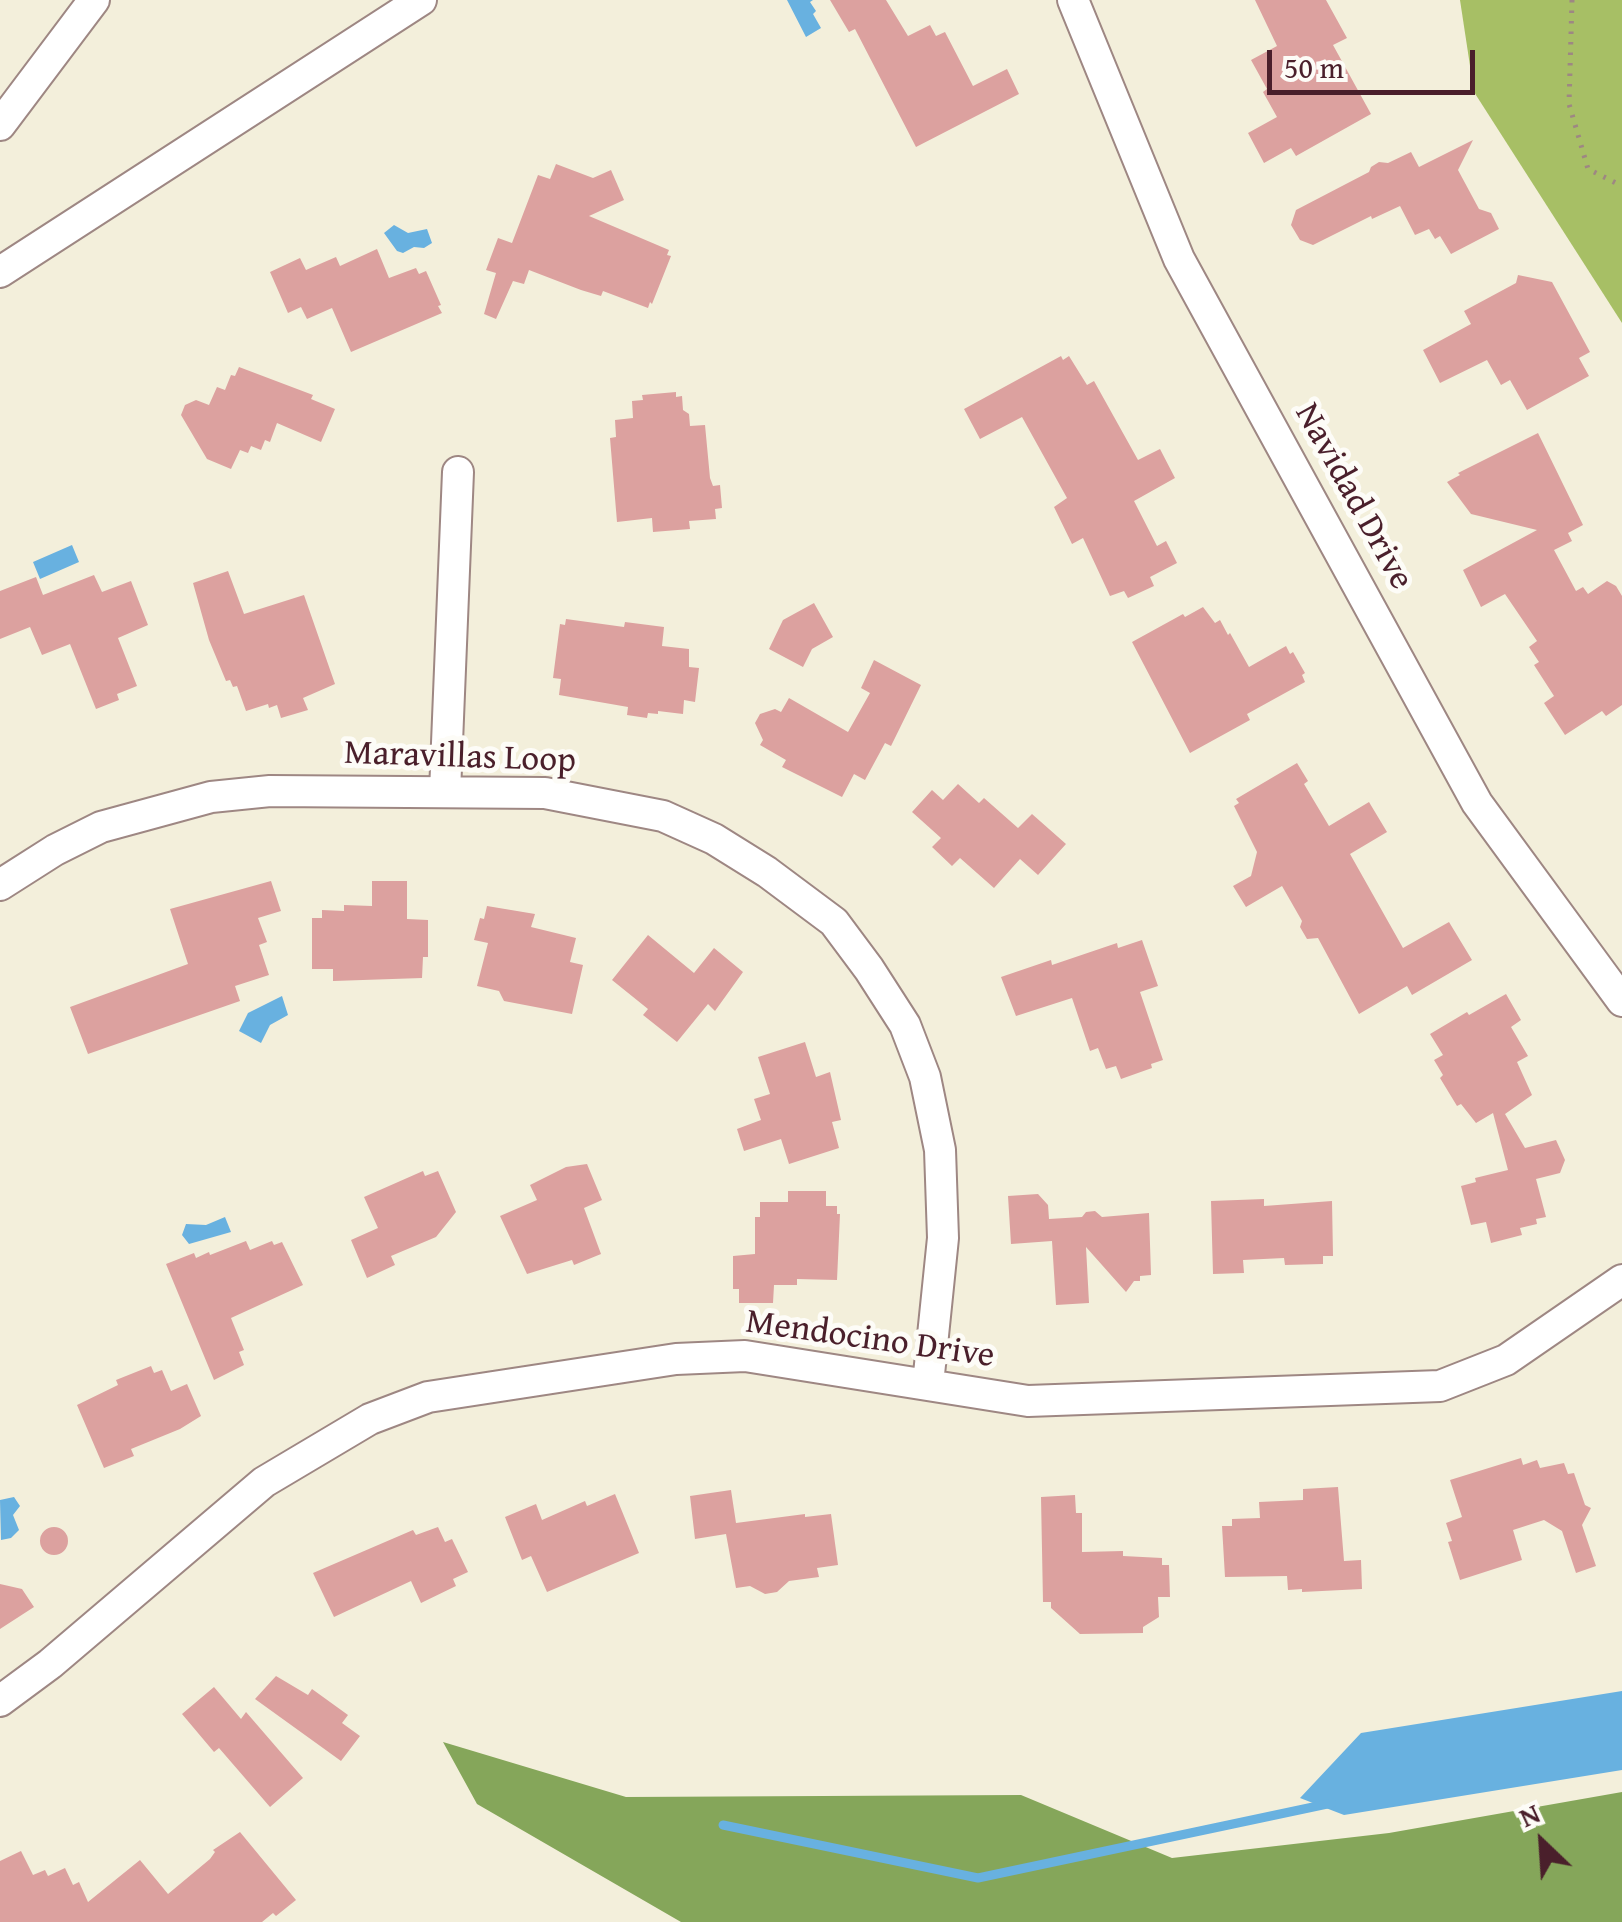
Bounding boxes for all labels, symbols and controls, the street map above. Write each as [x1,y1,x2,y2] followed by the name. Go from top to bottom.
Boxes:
[1272,30,1480,92] scale bar
[1284,45,1344,89] text: 50 m
[1285,397,1421,597] street label: Navidad Drive
[343,733,577,783] street label: Maravillas Loop
[743,1302,997,1378] street label: Mendocino Drive
[1492,1792,1592,1892] north arrow
[1512,1792,1546,1837] text: N

